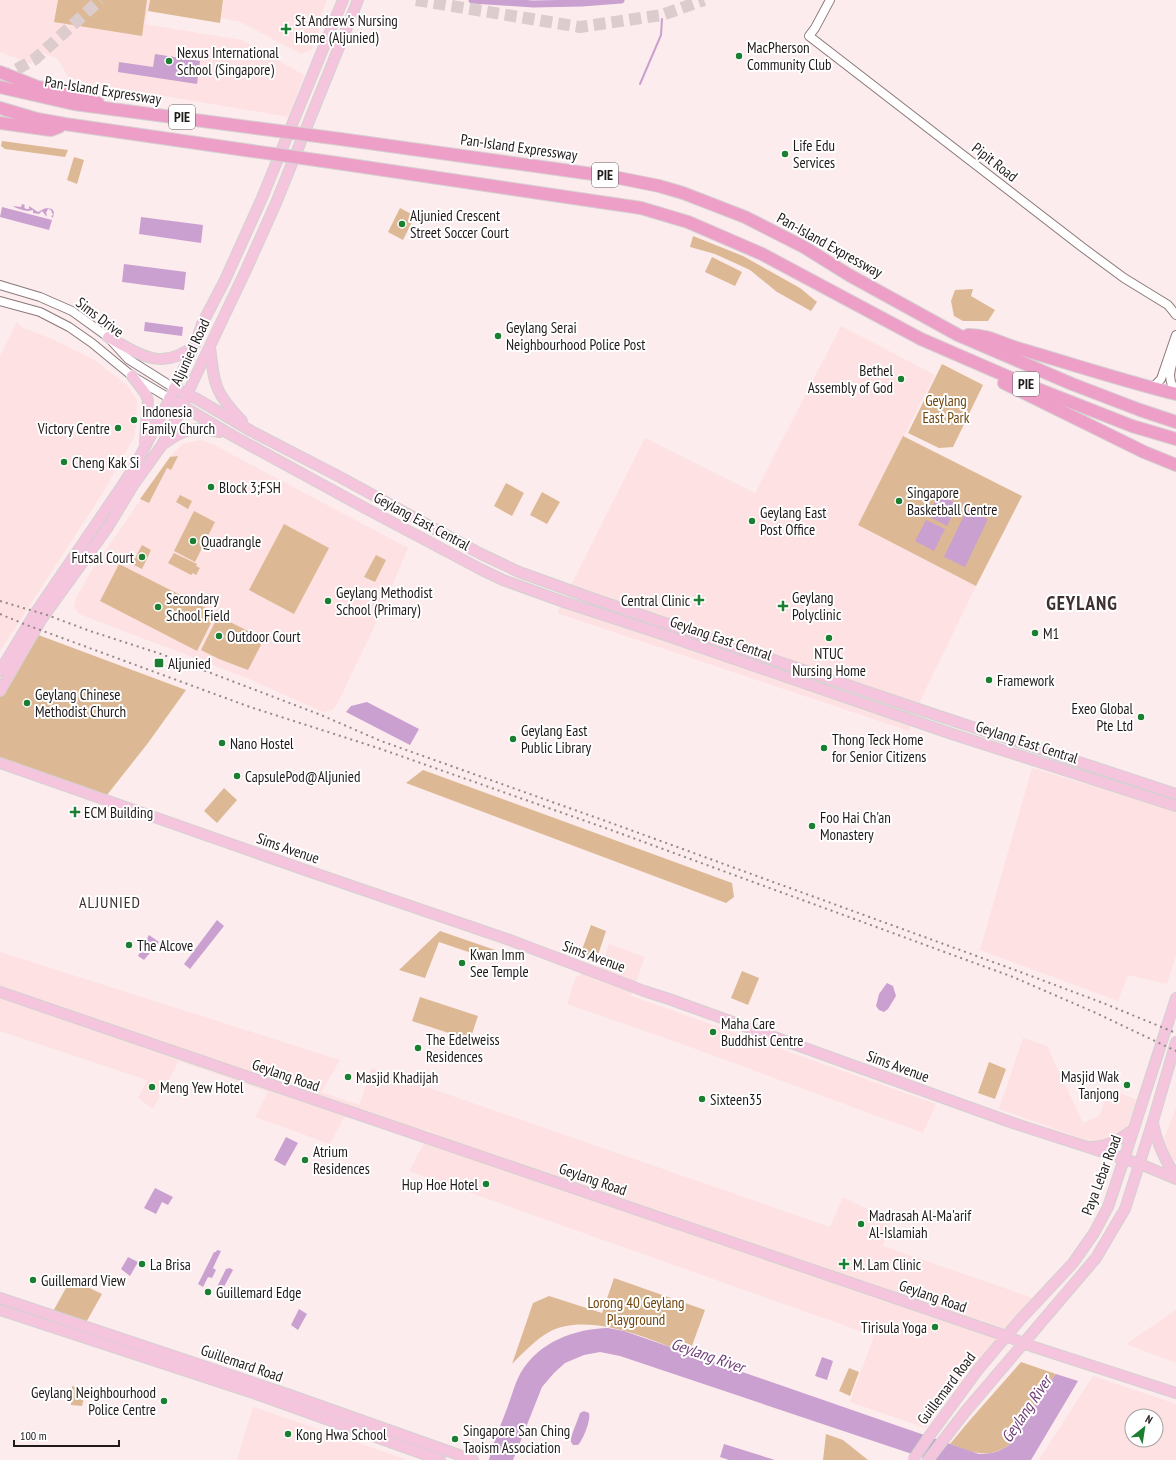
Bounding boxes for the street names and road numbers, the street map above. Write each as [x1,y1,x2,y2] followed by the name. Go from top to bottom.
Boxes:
[43,71,163,109] street label: Pan-Island Expressway
[169,105,195,129] road number: PIE
[459,129,579,165] street label: Pan-Island Expressway
[968,138,1022,186] street label: Pipit Road
[592,163,618,187] road number: PIE
[774,208,886,282] street label: Pan-Island Expressway
[72,293,128,341] street label: Sims Drive
[166,316,214,388] street label: Aljunied Road
[1013,372,1039,396] road number: PIE
[371,488,474,555] street label: Geylang East Central
[668,612,775,664] street label: Geylang East Central
[973,717,1081,768] street label: Geylang East Central
[254,828,322,868] street label: Sims Avenue
[560,936,628,976] street label: Sims Avenue
[864,1046,932,1086] street label: Sims Avenue
[250,1055,322,1095] street label: Geylang Road
[1077,1132,1125,1218] street label: Paya Lebar Road
[557,1159,629,1199] street label: Geylang Road
[897,1276,969,1316] street label: Geylang Road
[198,1340,286,1386] street label: Guillemard Road
[913,1348,979,1428] street label: Guillemard Road

